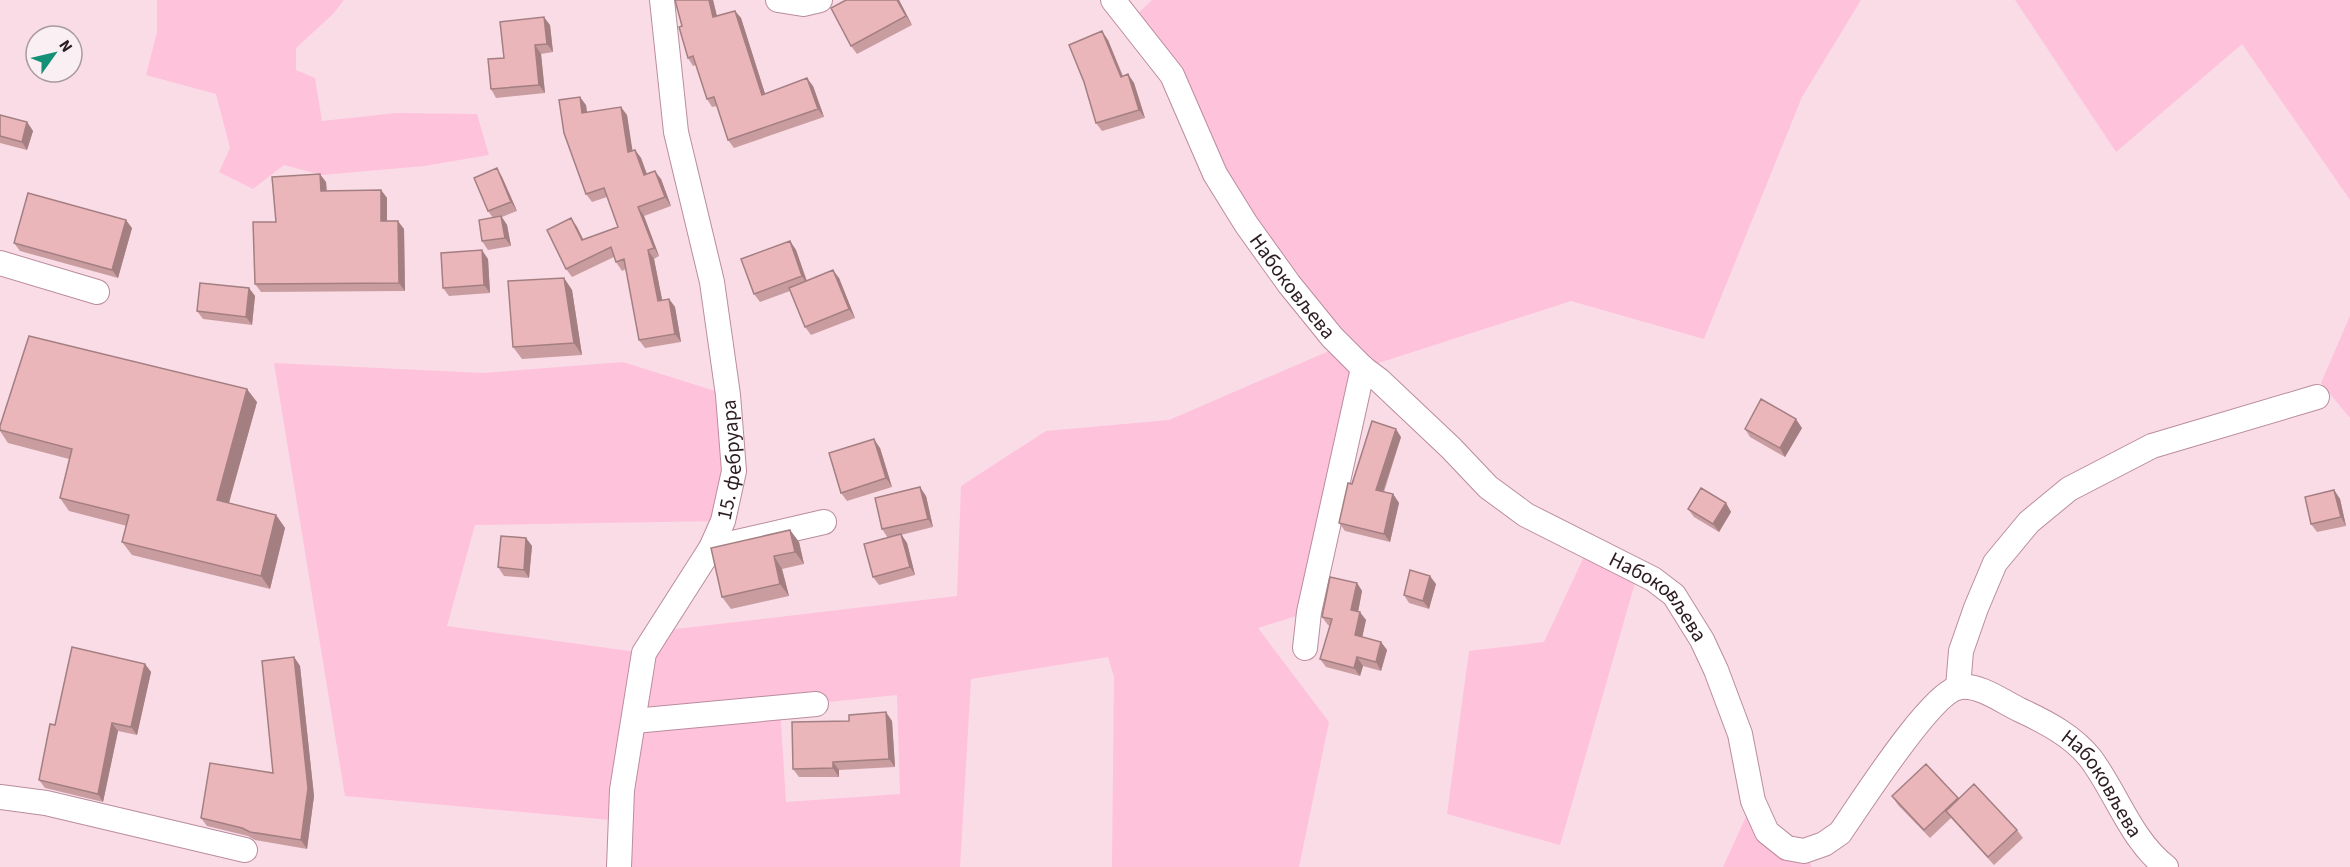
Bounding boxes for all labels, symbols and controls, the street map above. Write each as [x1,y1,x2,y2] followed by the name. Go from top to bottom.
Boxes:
[24,24,84,84] north arrow
[54,36,78,57] text: N
[1242,227,1343,346] street label: Набоковљева
[709,399,749,523] street label: 15. фебруара
[1604,544,1714,647] street label: Набоковљева
[2055,722,2150,844] street label: Набоковљева

